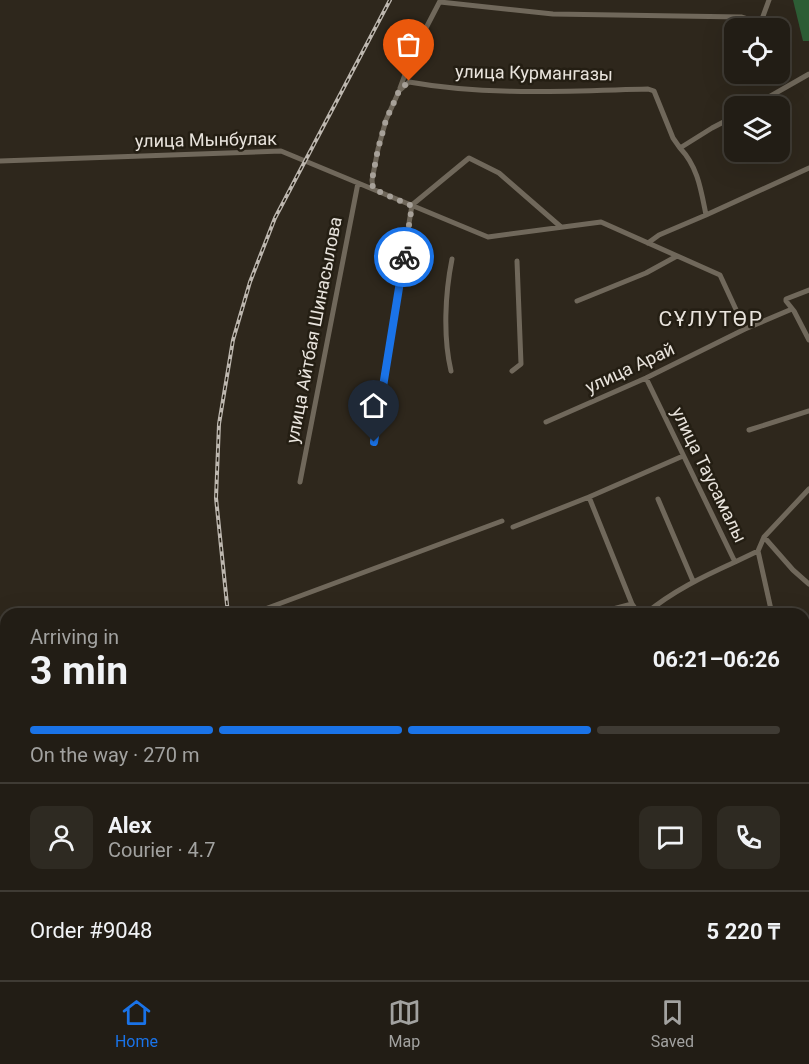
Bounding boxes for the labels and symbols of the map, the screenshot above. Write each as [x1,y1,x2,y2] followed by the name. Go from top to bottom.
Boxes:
[383,19,434,81] pin
[455,61,613,84] street label: улица Курмангазы
[135,128,277,151] street label: улица Мынбулак
[281,215,346,445] street label: улица Айтбая Шинасылова
[374,227,434,287] courier
[659,307,763,331] district label: СҰЛУТӨР
[582,338,678,397] street label: улица Арай
[348,380,399,442] pin
[668,404,751,546] street label: улица Таусамалы

